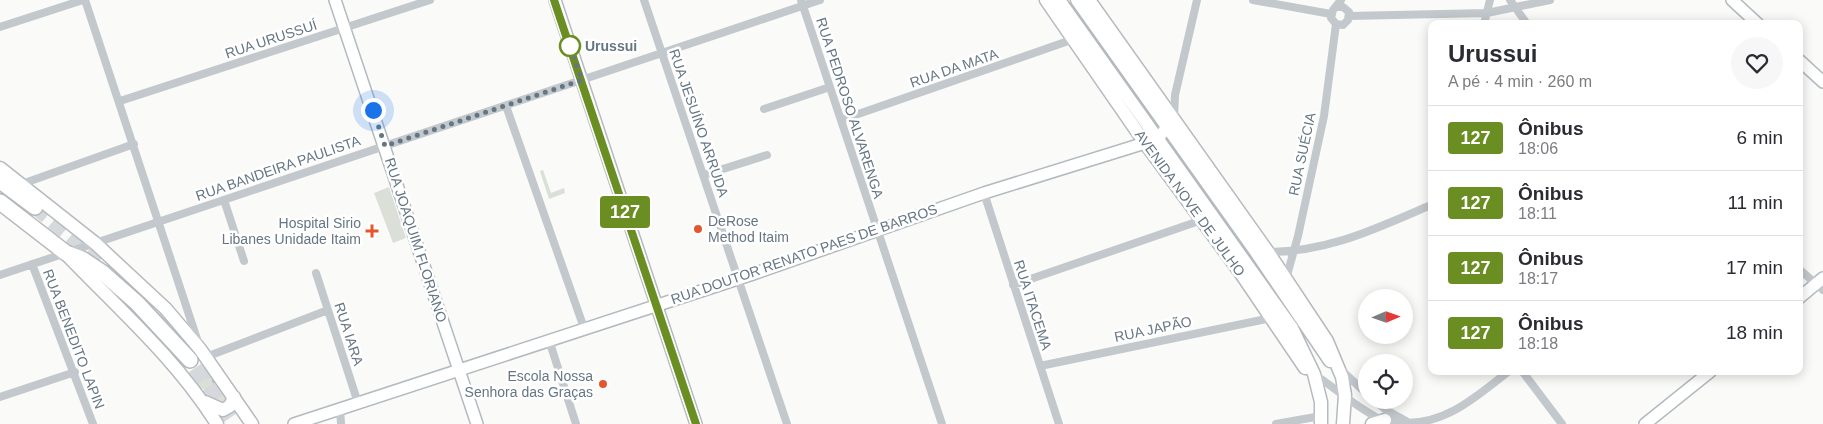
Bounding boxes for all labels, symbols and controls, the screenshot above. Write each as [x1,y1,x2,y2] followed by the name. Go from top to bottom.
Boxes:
[813,15,887,201] street label: RUA PEDROSO ALVARENGA
[223,17,319,61] street label: RUA URUSSUÍ
[559,35,581,57] marker: Urussui
[1731,37,1783,89] button: heart
[585,38,637,54] place label: Urussui
[1448,40,1537,67] text: Urussui
[908,45,1001,91] street label: RUA DA MATA
[666,47,732,200] street label: RUA JESUÍNO ARRUDA
[1448,73,1592,90] text: A pé · 4 min · 260 m
[361,98,386,123] your location
[1285,110,1319,197] street label: RUA SUÉCIA
[1518,118,1583,139] text: Ônibus
[1132,127,1248,279] street label: AVENIDA NOVE DE JULHO
[1737,127,1783,148] text: 6 min
[1460,128,1491,148] text: 127
[194,132,363,204] street label: RUA BANDEIRA PAULISTA
[1518,140,1558,157] text: 18:06
[382,156,450,324] street label: RUA JOAQUIM FLORIANO
[1518,183,1583,204] text: Ônibus
[1727,192,1783,213] text: 11 min
[1460,193,1491,213] text: 127
[596,196,654,228] line badge: 127
[669,201,939,307] street label: RUA DOUTOR RENATO PAES DE BARROS
[610,202,640,222] text: 127
[1518,205,1557,222] text: 18:11
[708,213,789,245] place label: DeRose Method Itaim
[222,215,361,247] place label: Hospital Sirio Libanes Unidade Itaim
[692,223,704,235] marker: DeRose Method Itaim
[365,224,379,238] marker: Hospital Sirio Libanes Unidade Itaim
[1518,248,1583,269] text: Ônibus
[1726,257,1783,278] text: 17 min
[1011,258,1055,353] street label: RUA ITACEMA
[1460,258,1491,278] text: 127
[40,267,108,411] street label: RUA BENEDITO LAPIN
[1518,270,1558,287] text: 18:17
[1358,289,1412,344] north arrow
[1358,289,1413,409] map controls
[331,300,367,368] street label: RUA IARA
[1113,313,1193,345] street label: RUA JAPÃO
[1518,313,1583,334] text: Ônibus
[1726,322,1783,343] text: 18 min
[1460,323,1491,343] text: 127
[1518,335,1558,352] text: 18:18
[1358,354,1413,409] button: locate
[465,368,593,400] place label: Escola Nossa Senhora das Graças
[597,378,609,390] marker: Escola Nossa Senhora das Graças

